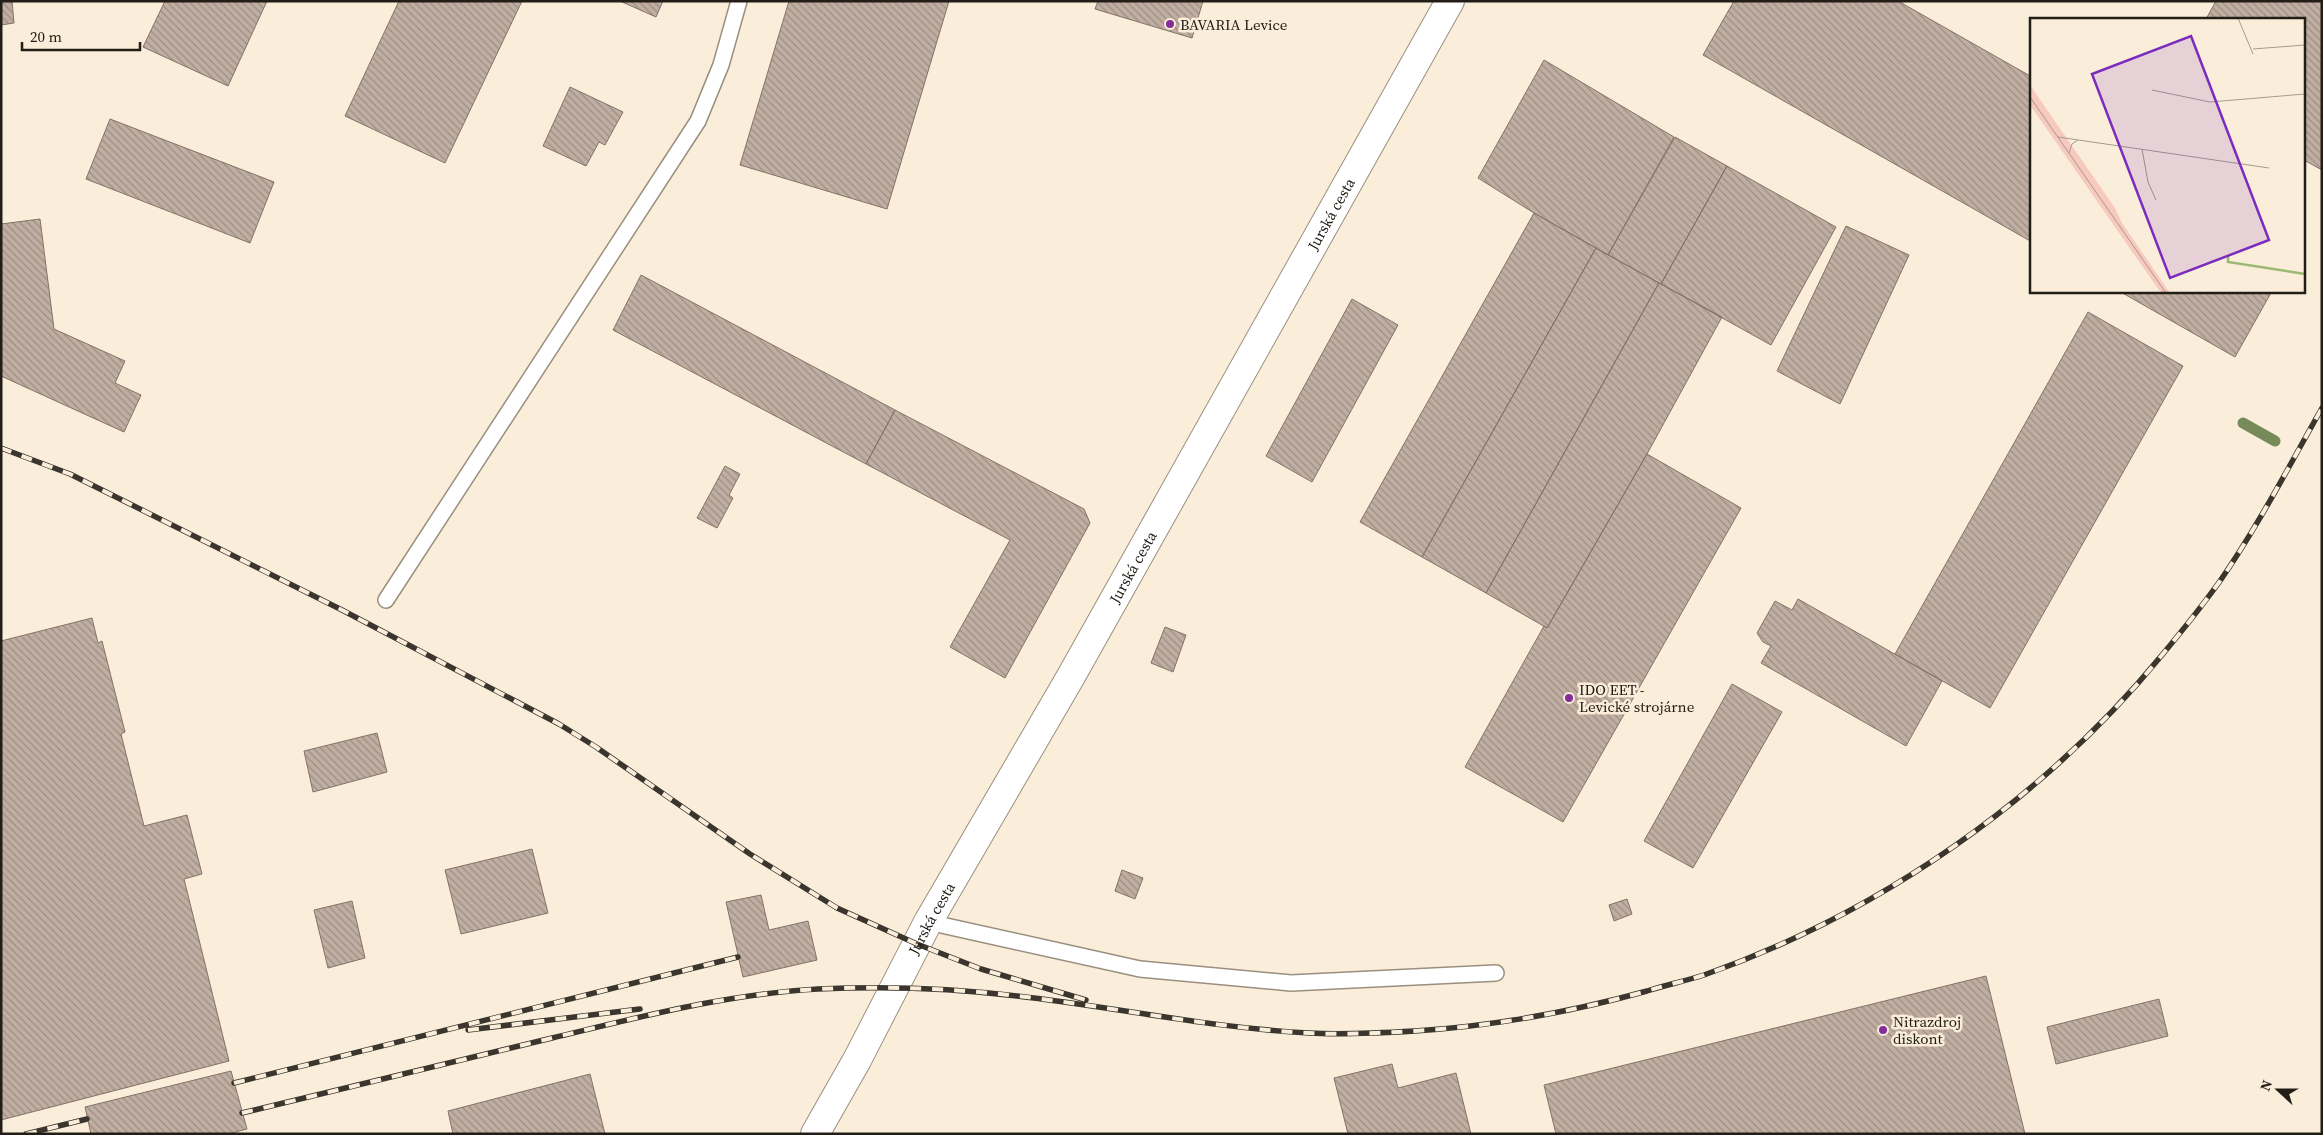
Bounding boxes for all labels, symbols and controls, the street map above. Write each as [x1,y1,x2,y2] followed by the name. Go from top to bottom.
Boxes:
[1180,14,1288,35] place label: BAVARIA Levice
[1164,18,1176,30] marker: BAVARIA Levice
[2030,18,2306,292] inset map
[22,20,140,52] scale bar
[30,26,62,47] text: 20 m
[1301,173,1359,255] street label: Jurská cesta
[1103,527,1161,608] street label: Jurská cesta
[1579,679,1695,717] place label: IDO EET - Levické strojárne
[1563,692,1575,704] marker: IDO EET - Levické strojárne
[902,878,960,959] street label: Jurská cesta
[1893,1011,1961,1049] place label: Nitrazdroj diskont
[1877,1024,1889,1036] marker: Nitrazdroj diskont
[2253,1065,2303,1115] north arrow
[2255,1077,2277,1094] text: N

